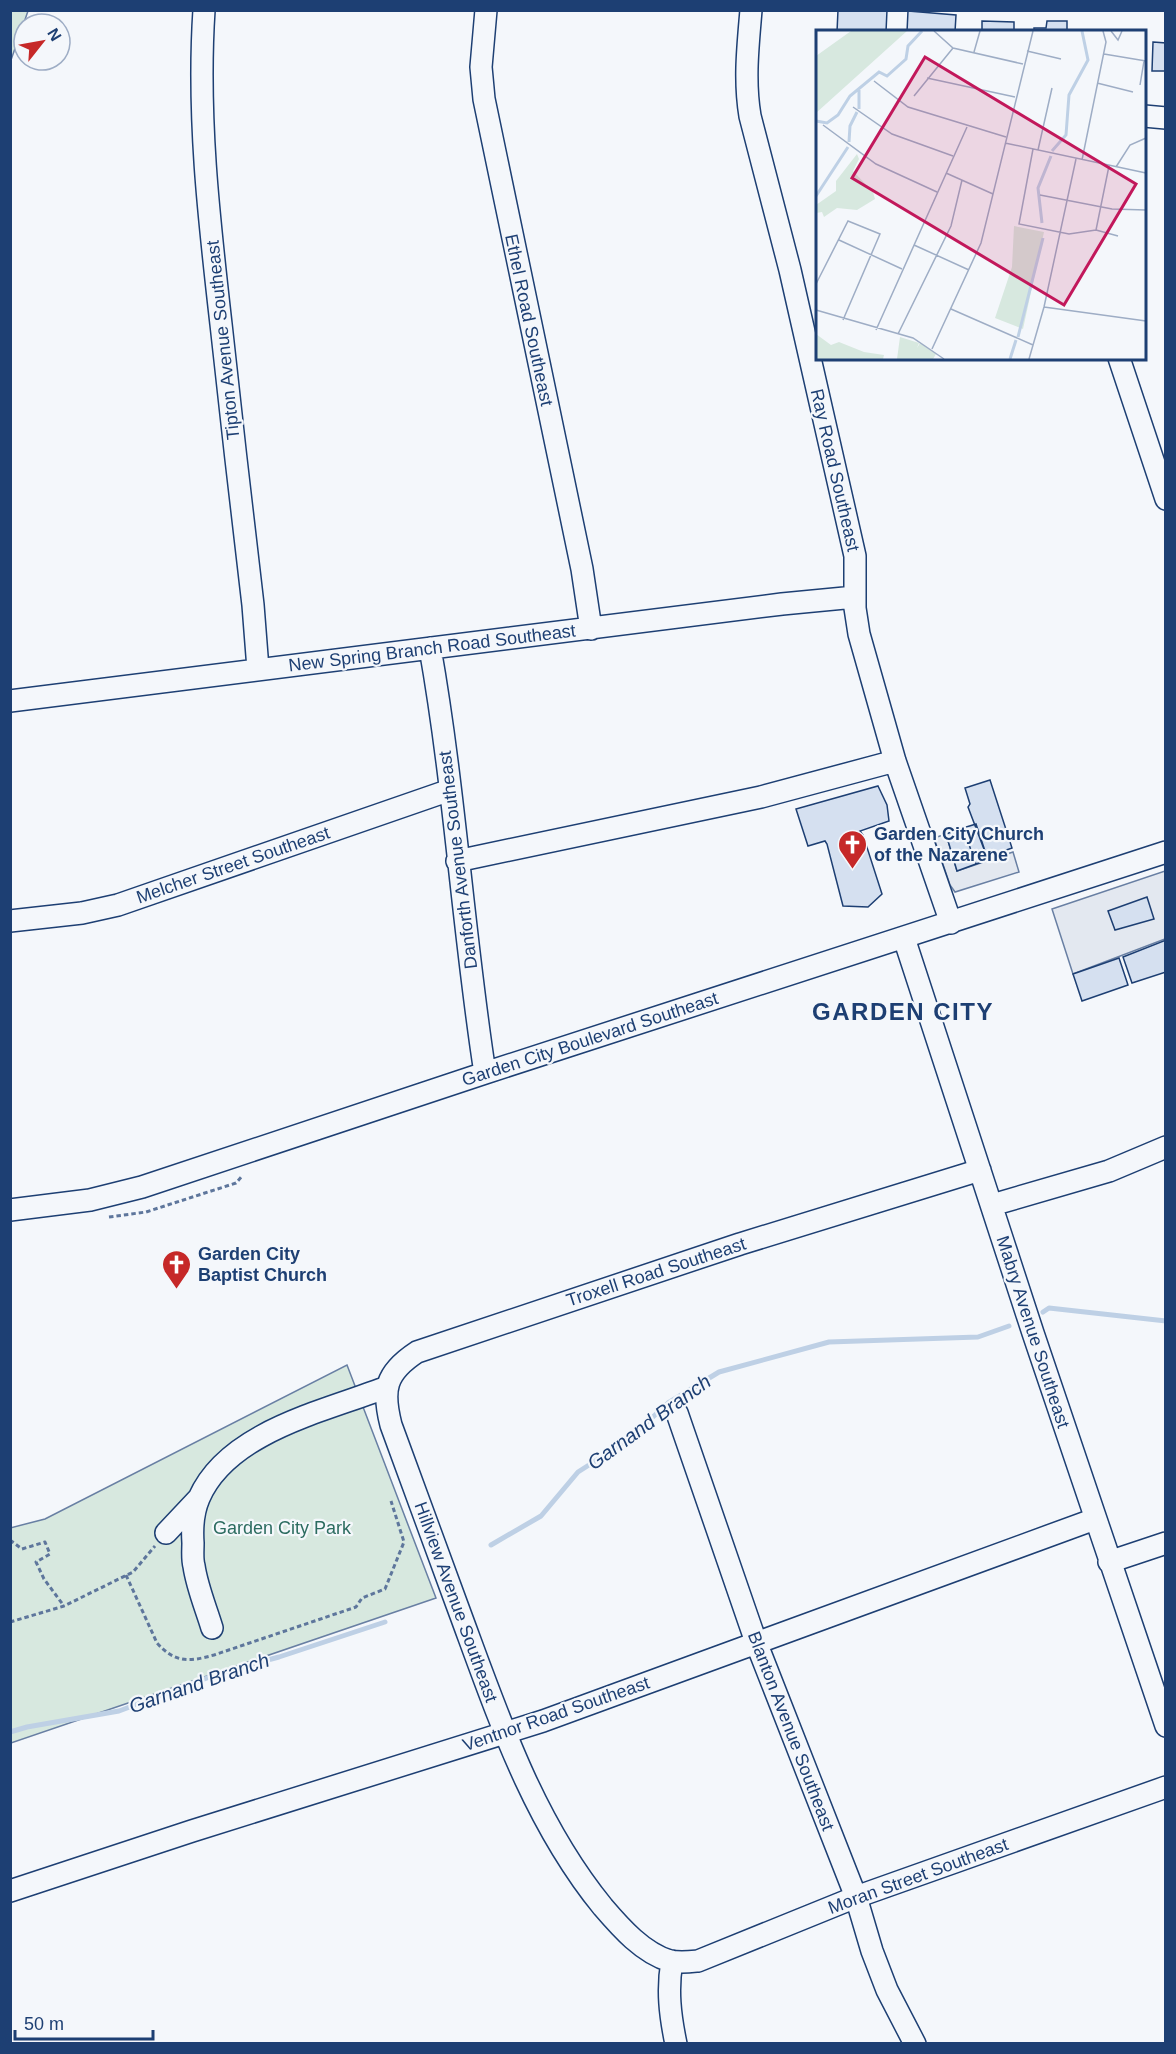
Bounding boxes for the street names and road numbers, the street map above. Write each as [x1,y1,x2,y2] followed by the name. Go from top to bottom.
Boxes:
[501,232,557,408] street label: Ethel Road Southeast
[203,239,243,441] street label: Tipton Avenue Southeast
[807,387,863,553] street label: Ray Road Southeast
[287,620,577,676] street label: New Spring Branch Road Southeast
[435,750,481,970] street label: Danforth Avenue Southeast
[134,822,332,908] street label: Melcher Street Southeast
[459,988,721,1090] street label: Garden City Boulevard Southeast
[992,1233,1074,1431] street label: Mabry Avenue Southeast
[564,1234,748,1310] street label: Troxell Road Southeast
[410,1499,502,1705] street label: Hillview Avenue Southeast
[744,1629,838,1833] street label: Blanton Avenue Southeast
[460,1673,652,1755] street label: Ventnor Road Southeast
[825,1834,1011,1918] street label: Moran Street Southeast

